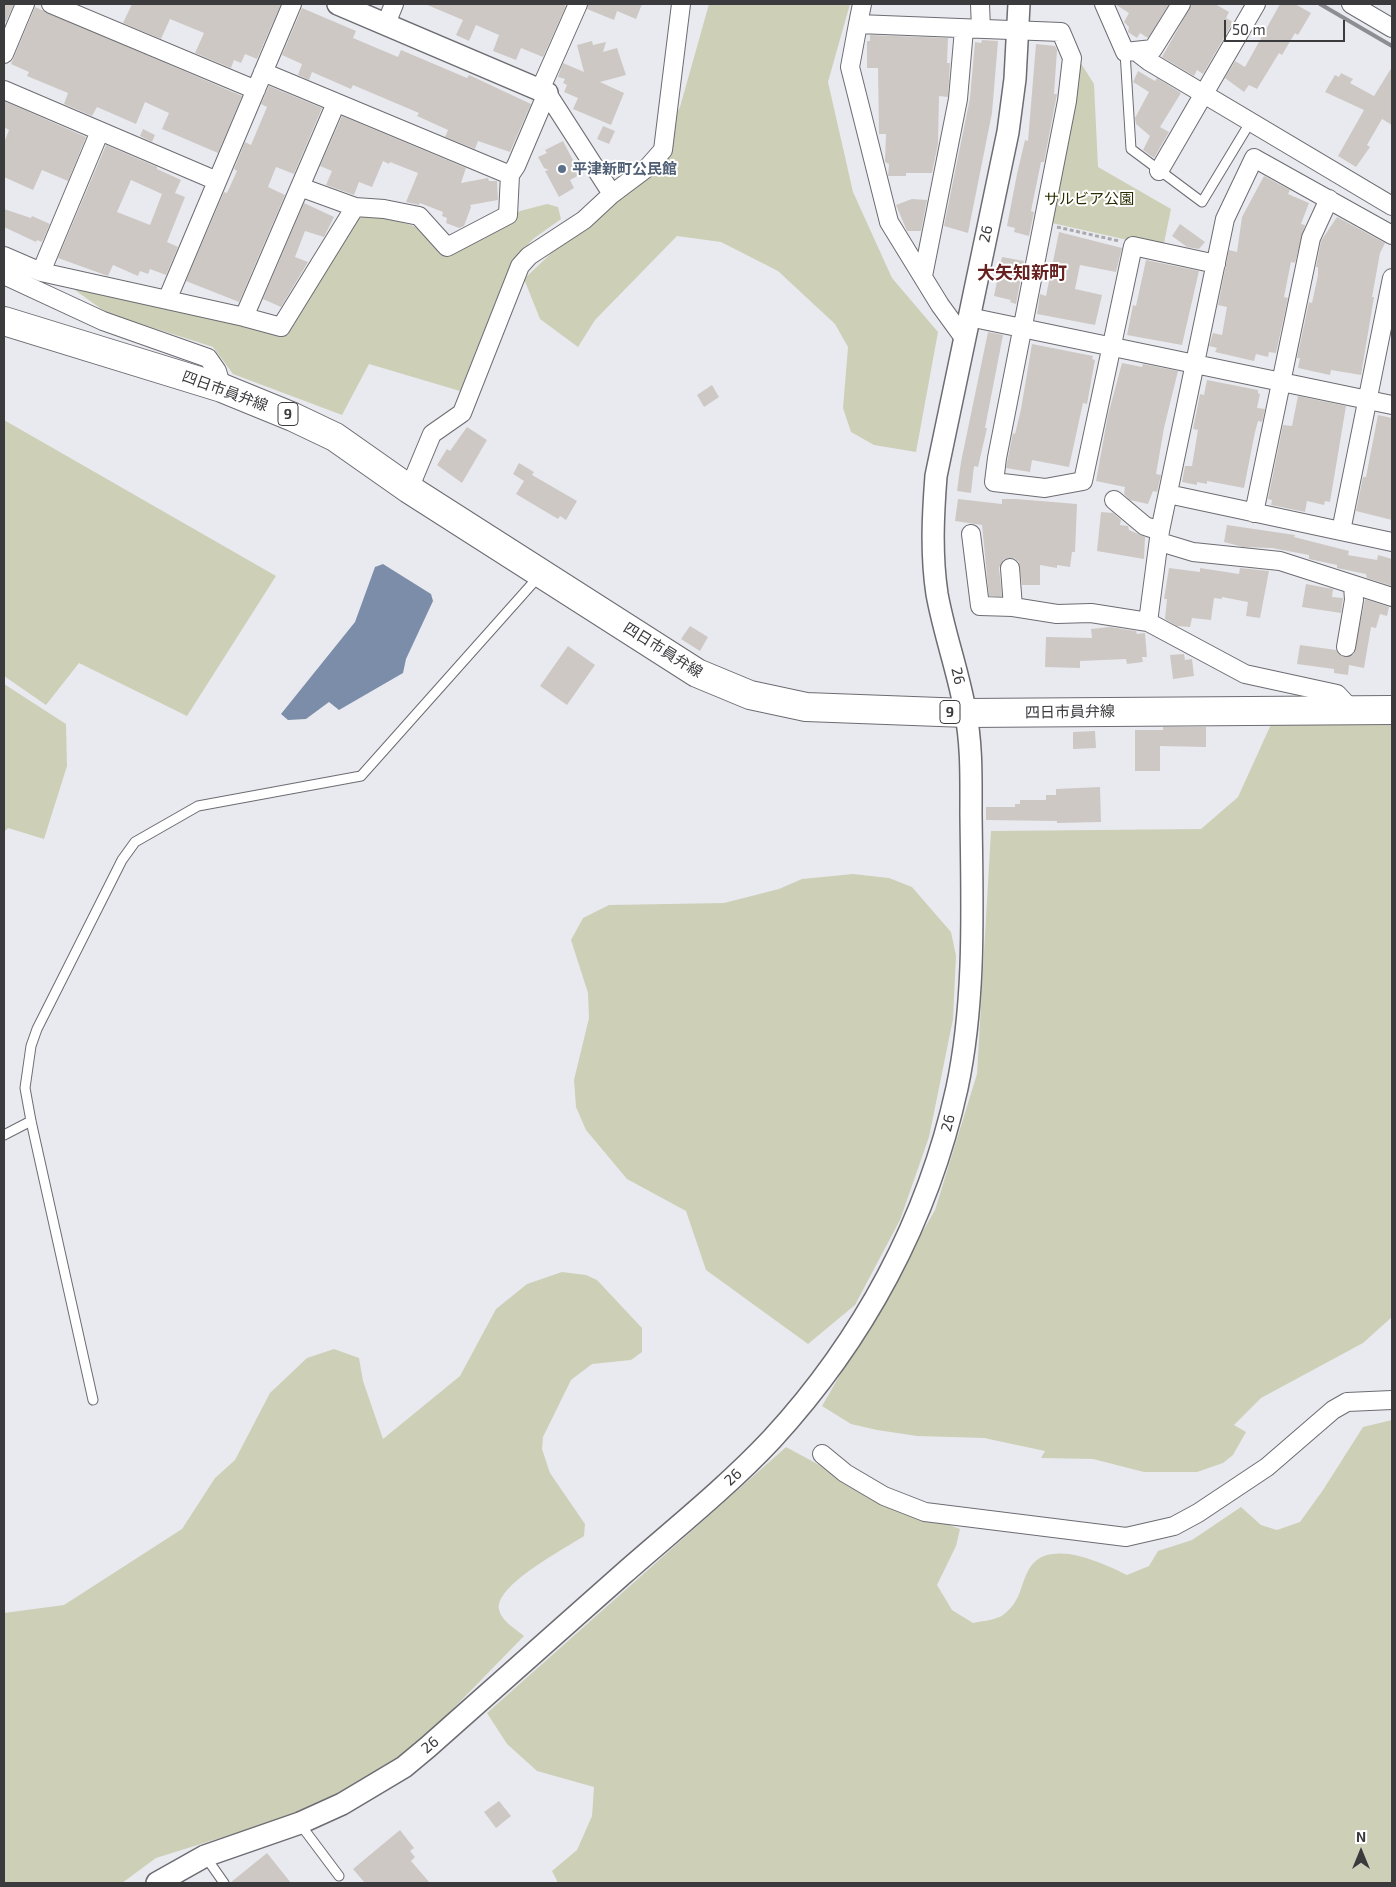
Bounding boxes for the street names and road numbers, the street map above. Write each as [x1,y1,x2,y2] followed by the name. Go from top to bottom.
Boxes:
[975,224,997,244] street label: 26
[180,367,270,415] street label: 四日市員弁線
[278,402,298,426] road number: 9
[620,619,706,681] street label: 四日市員弁線
[947,666,969,686] street label: 26
[940,700,960,724] road number: 9
[1025,702,1115,722] street label: 四日市員弁線
[937,1113,959,1133] street label: 26
[721,1465,745,1489] street label: 26
[418,1733,442,1757] street label: 26

